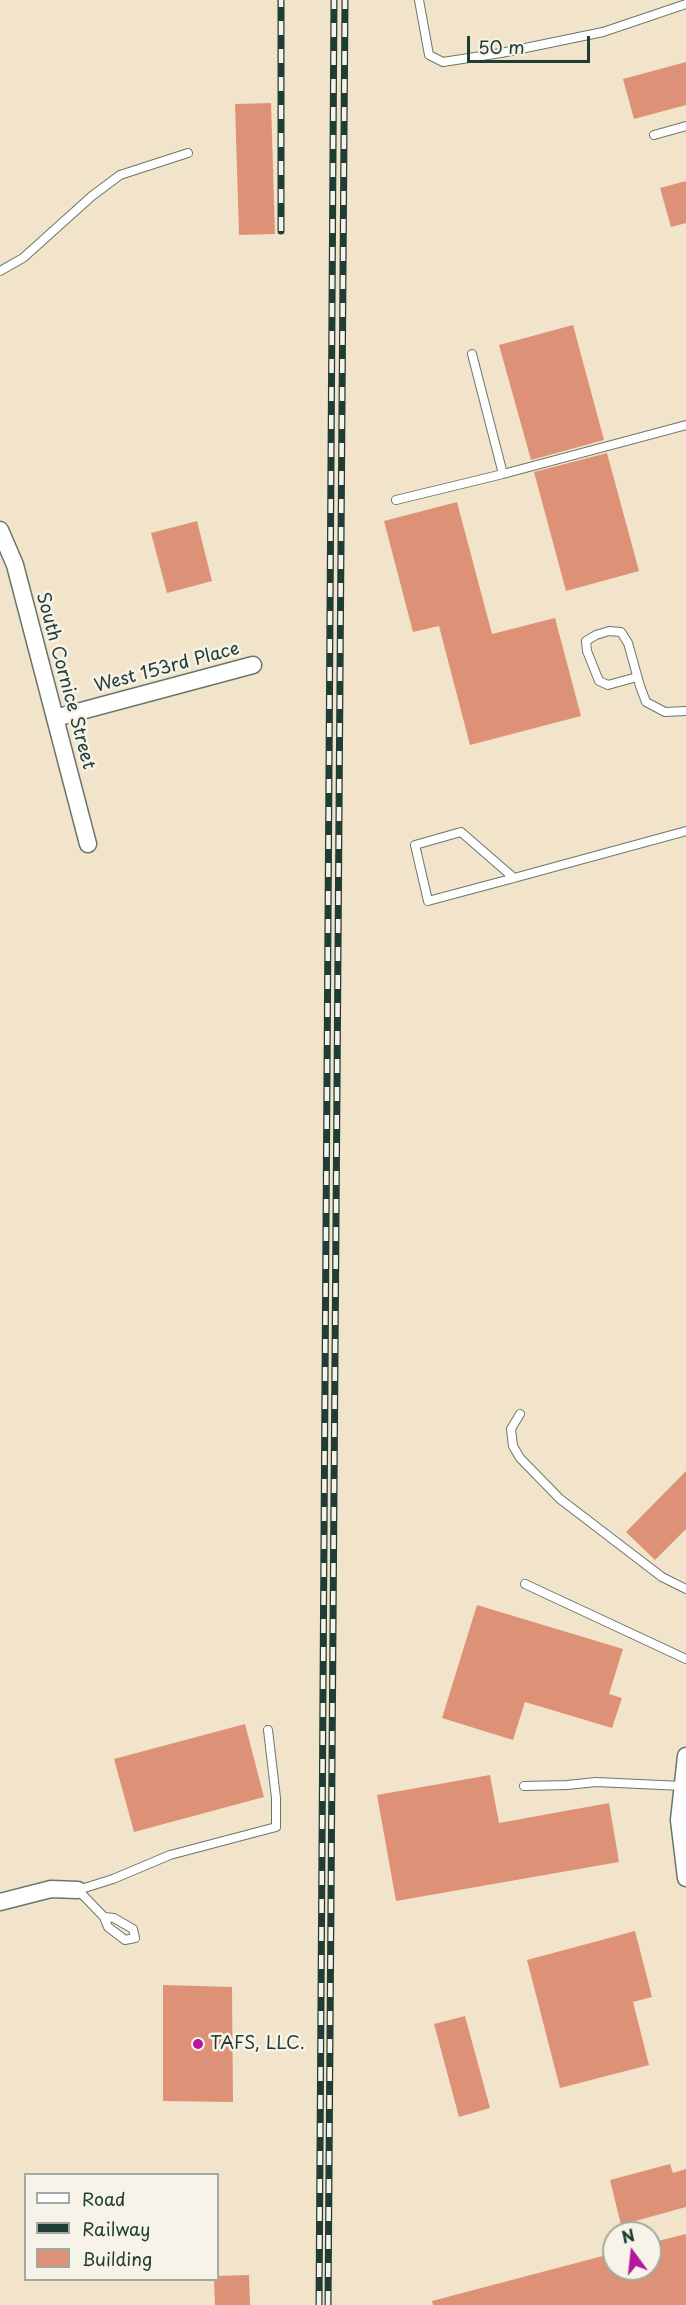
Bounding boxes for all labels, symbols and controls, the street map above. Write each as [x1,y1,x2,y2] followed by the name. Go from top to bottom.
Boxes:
[470,24,593,62] scale bar
[478,33,525,60] text: 50 m
[31,590,99,772] street label: South Cornice Street
[92,638,242,698] street label: West 153rd Place
[210,2033,305,2055] place label: TAFS, LLC.
[191,2037,205,2051] marker: TAFS, LLC.
[24,2173,219,2281] legend
[82,2185,126,2212] text: Road
[82,2215,150,2242] text: Railway
[602,2221,662,2281] north arrow
[619,2222,637,2249] text: N
[82,2245,152,2272] text: Building

